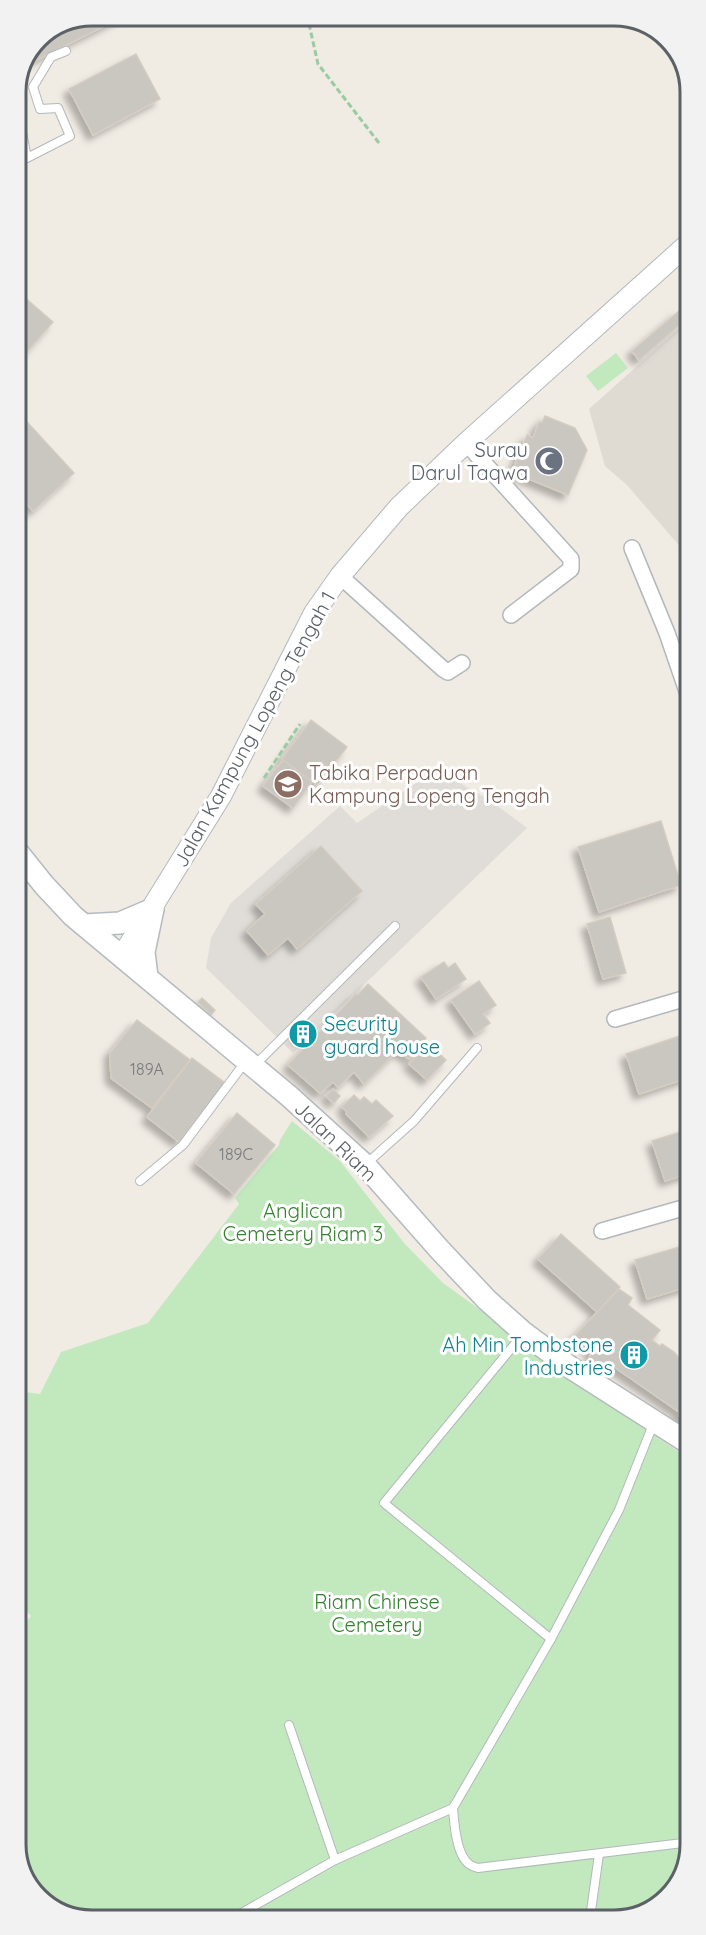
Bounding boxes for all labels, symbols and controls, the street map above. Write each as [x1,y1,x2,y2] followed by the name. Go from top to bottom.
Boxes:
[411,437,528,485] place label: Surau Darul Taqwa
[533,445,565,477] mosque icon: Surau Darul Taqwa
[168,587,340,871] street label: Jalan Kampung Lopeng Tengah 1
[309,760,550,808] place label: Tabika Perpaduan Kampung Lopeng Tengah
[272,768,304,800] school or university icon: Tabika Perpaduan Kampung Lopeng Tengah
[324,1011,440,1059] place label: Security guard house
[287,1018,319,1050] building icon: Security guard house
[130,1059,164,1079] house number: 189A
[289,1095,383,1187] street label: Jalan Riam
[219,1144,253,1164] house number: 189C
[223,1198,383,1246] park label: Anglican Cemetery Riam 3
[442,1332,613,1380] place label: Ah Min Tombstone Industries
[618,1339,650,1371] building icon: Ah Min Tombstone Industries
[314,1589,440,1637] park label: Riam Chinese Cemetery

